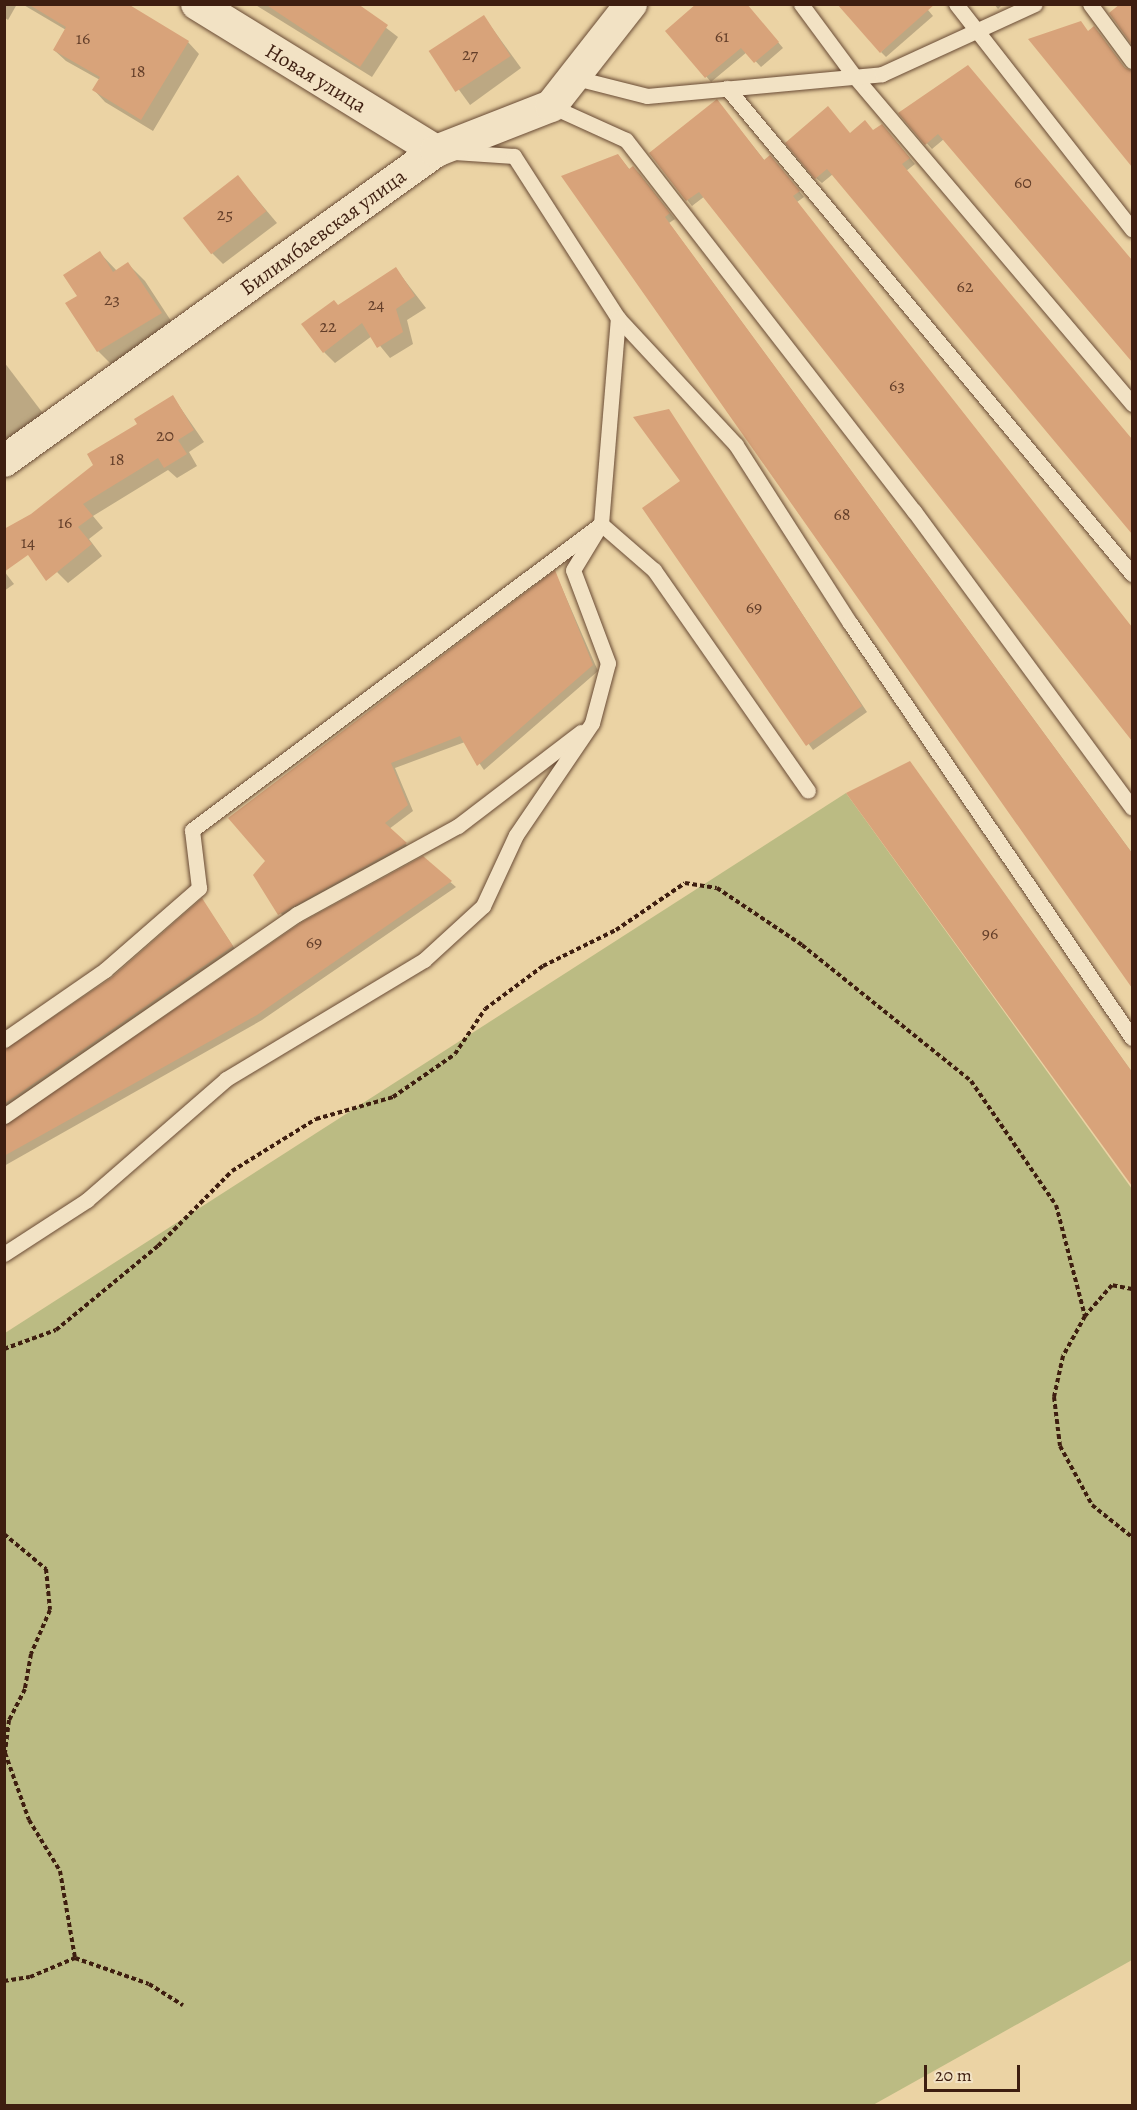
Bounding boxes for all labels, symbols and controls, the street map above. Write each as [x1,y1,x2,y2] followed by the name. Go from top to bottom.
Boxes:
[715,25,729,47] house number: 61
[76,27,90,49] house number: 16
[261,38,371,118] street label: Новая улица
[462,43,478,65] house number: 27
[131,60,145,82] house number: 18
[235,163,411,301] street label: Билимбаевская улица
[1014,171,1032,193] house number: 60
[217,203,233,225] house number: 25
[957,275,973,297] house number: 62
[104,288,120,310] house number: 23
[368,293,384,315] house number: 24
[319,315,337,337] house number: 22
[889,374,905,396] house number: 63
[156,424,174,446] house number: 20
[110,448,124,470] house number: 18
[833,503,851,525] house number: 68
[58,511,72,533] house number: 16
[21,531,35,553] house number: 14
[746,596,762,618] house number: 69
[982,922,998,944] house number: 96
[306,931,322,953] house number: 69
[927,2053,1023,2091] scale bar
[935,2063,972,2087] text: 20 m

